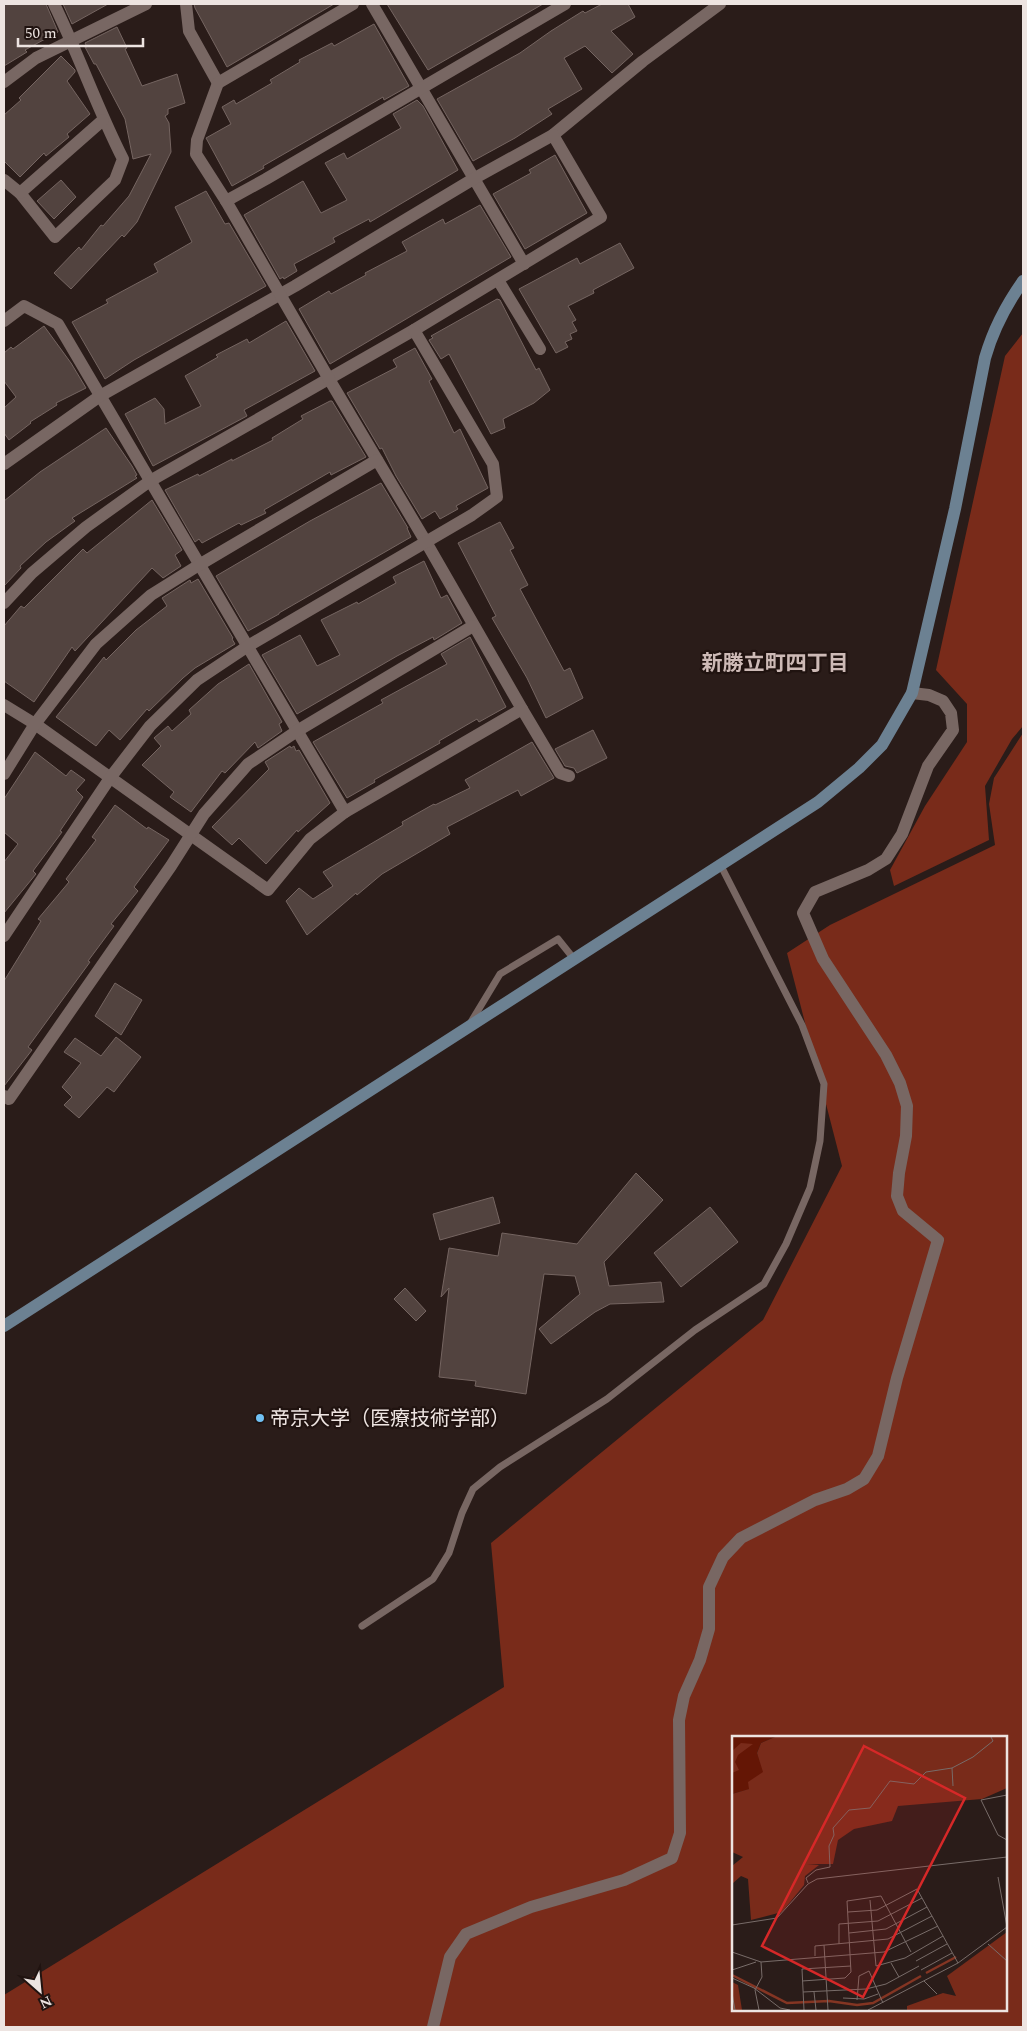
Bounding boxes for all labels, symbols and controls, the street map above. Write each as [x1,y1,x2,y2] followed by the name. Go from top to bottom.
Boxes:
[18,15,142,47] scale bar
[25,22,57,45] text: 50 m
[702,648,849,680] district label: 新勝立町四丁目
[270,1404,510,1434] place label: 帝京大学（医療技術学部）
[254,1412,266,1424] marker: 帝京大学（医療技術学部）
[732,1736,1007,2011] inset map
[15,1966,65,2016] north arrow
[36,1990,56,2014] text: N

